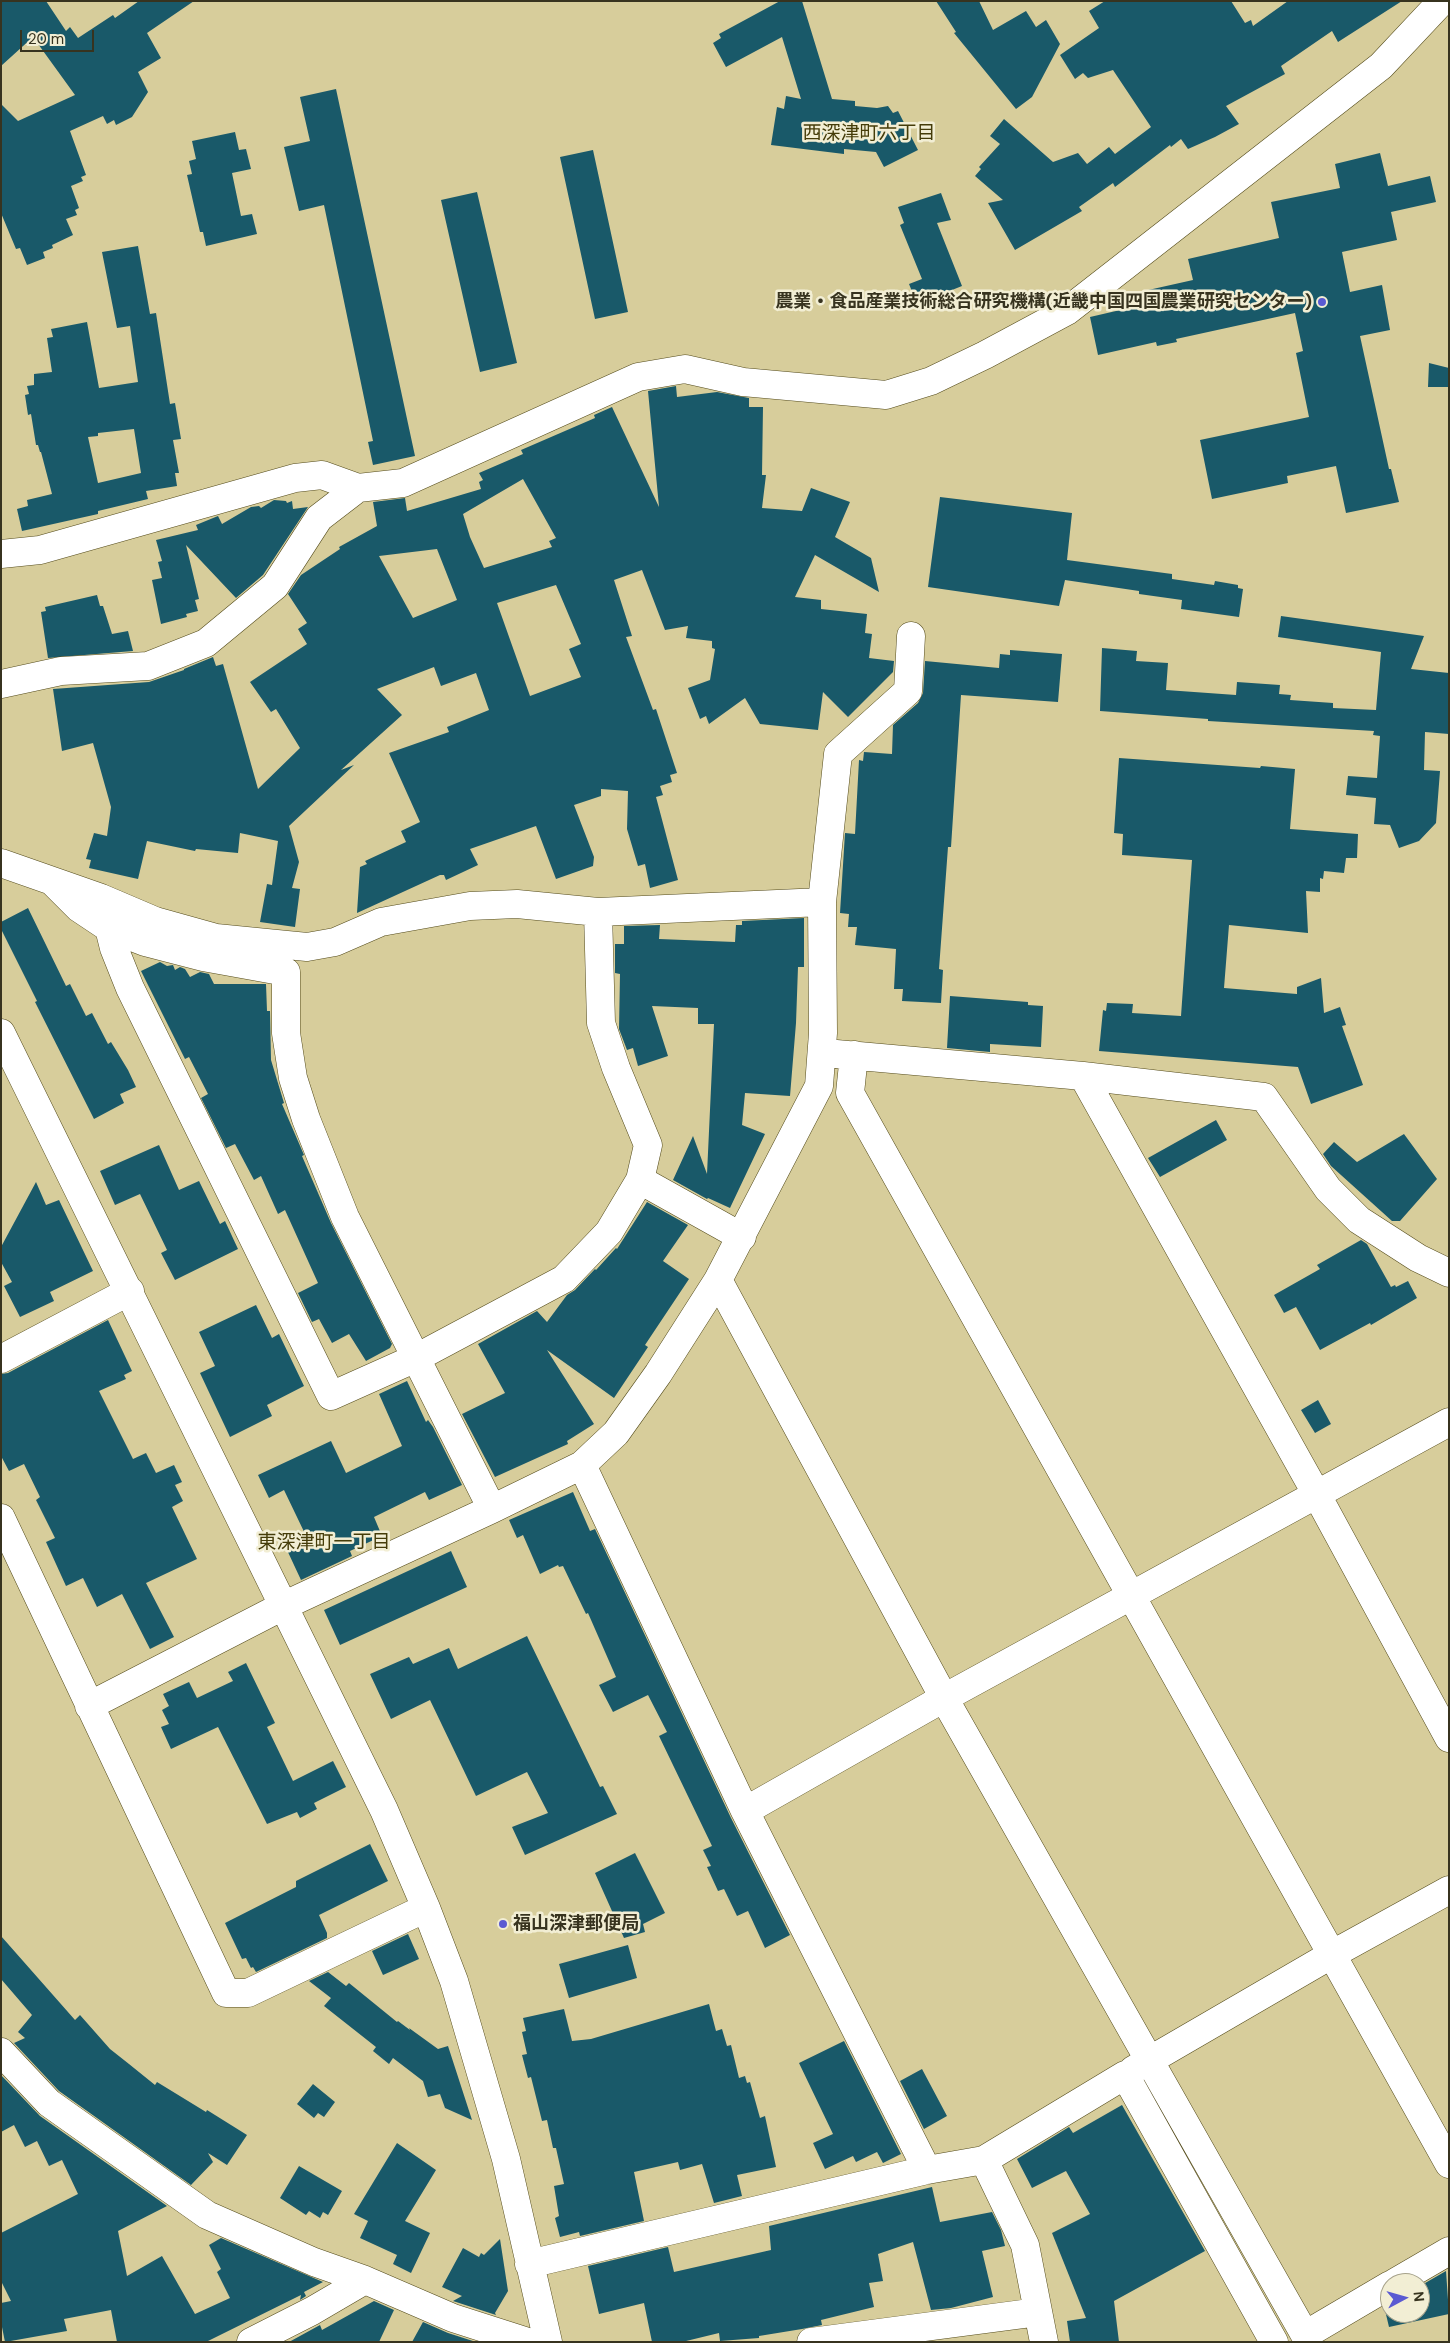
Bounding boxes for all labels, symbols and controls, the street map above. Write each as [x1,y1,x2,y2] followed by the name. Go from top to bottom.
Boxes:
[22,20,96,52] scale bar
[28,29,64,49] text: 20 m
[803,123,935,145] district label: 西深津町六丁目
[775,291,1312,313] place label: 農業・食品産業技術総合研究機構(近畿中国四国農業研究センター)
[1316,296,1328,308] marker: 農業・食品産業技術総合研究機構(近畿中国四国農業研究センター)
[258,1532,390,1554] district label: 東深津町一丁目
[513,1913,639,1935] place label: 福山深津郵便局
[497,1918,509,1930] marker: 福山深津郵便局
[1380,2273,1430,2323] north arrow
[1409,2291,1428,2303] text: N

